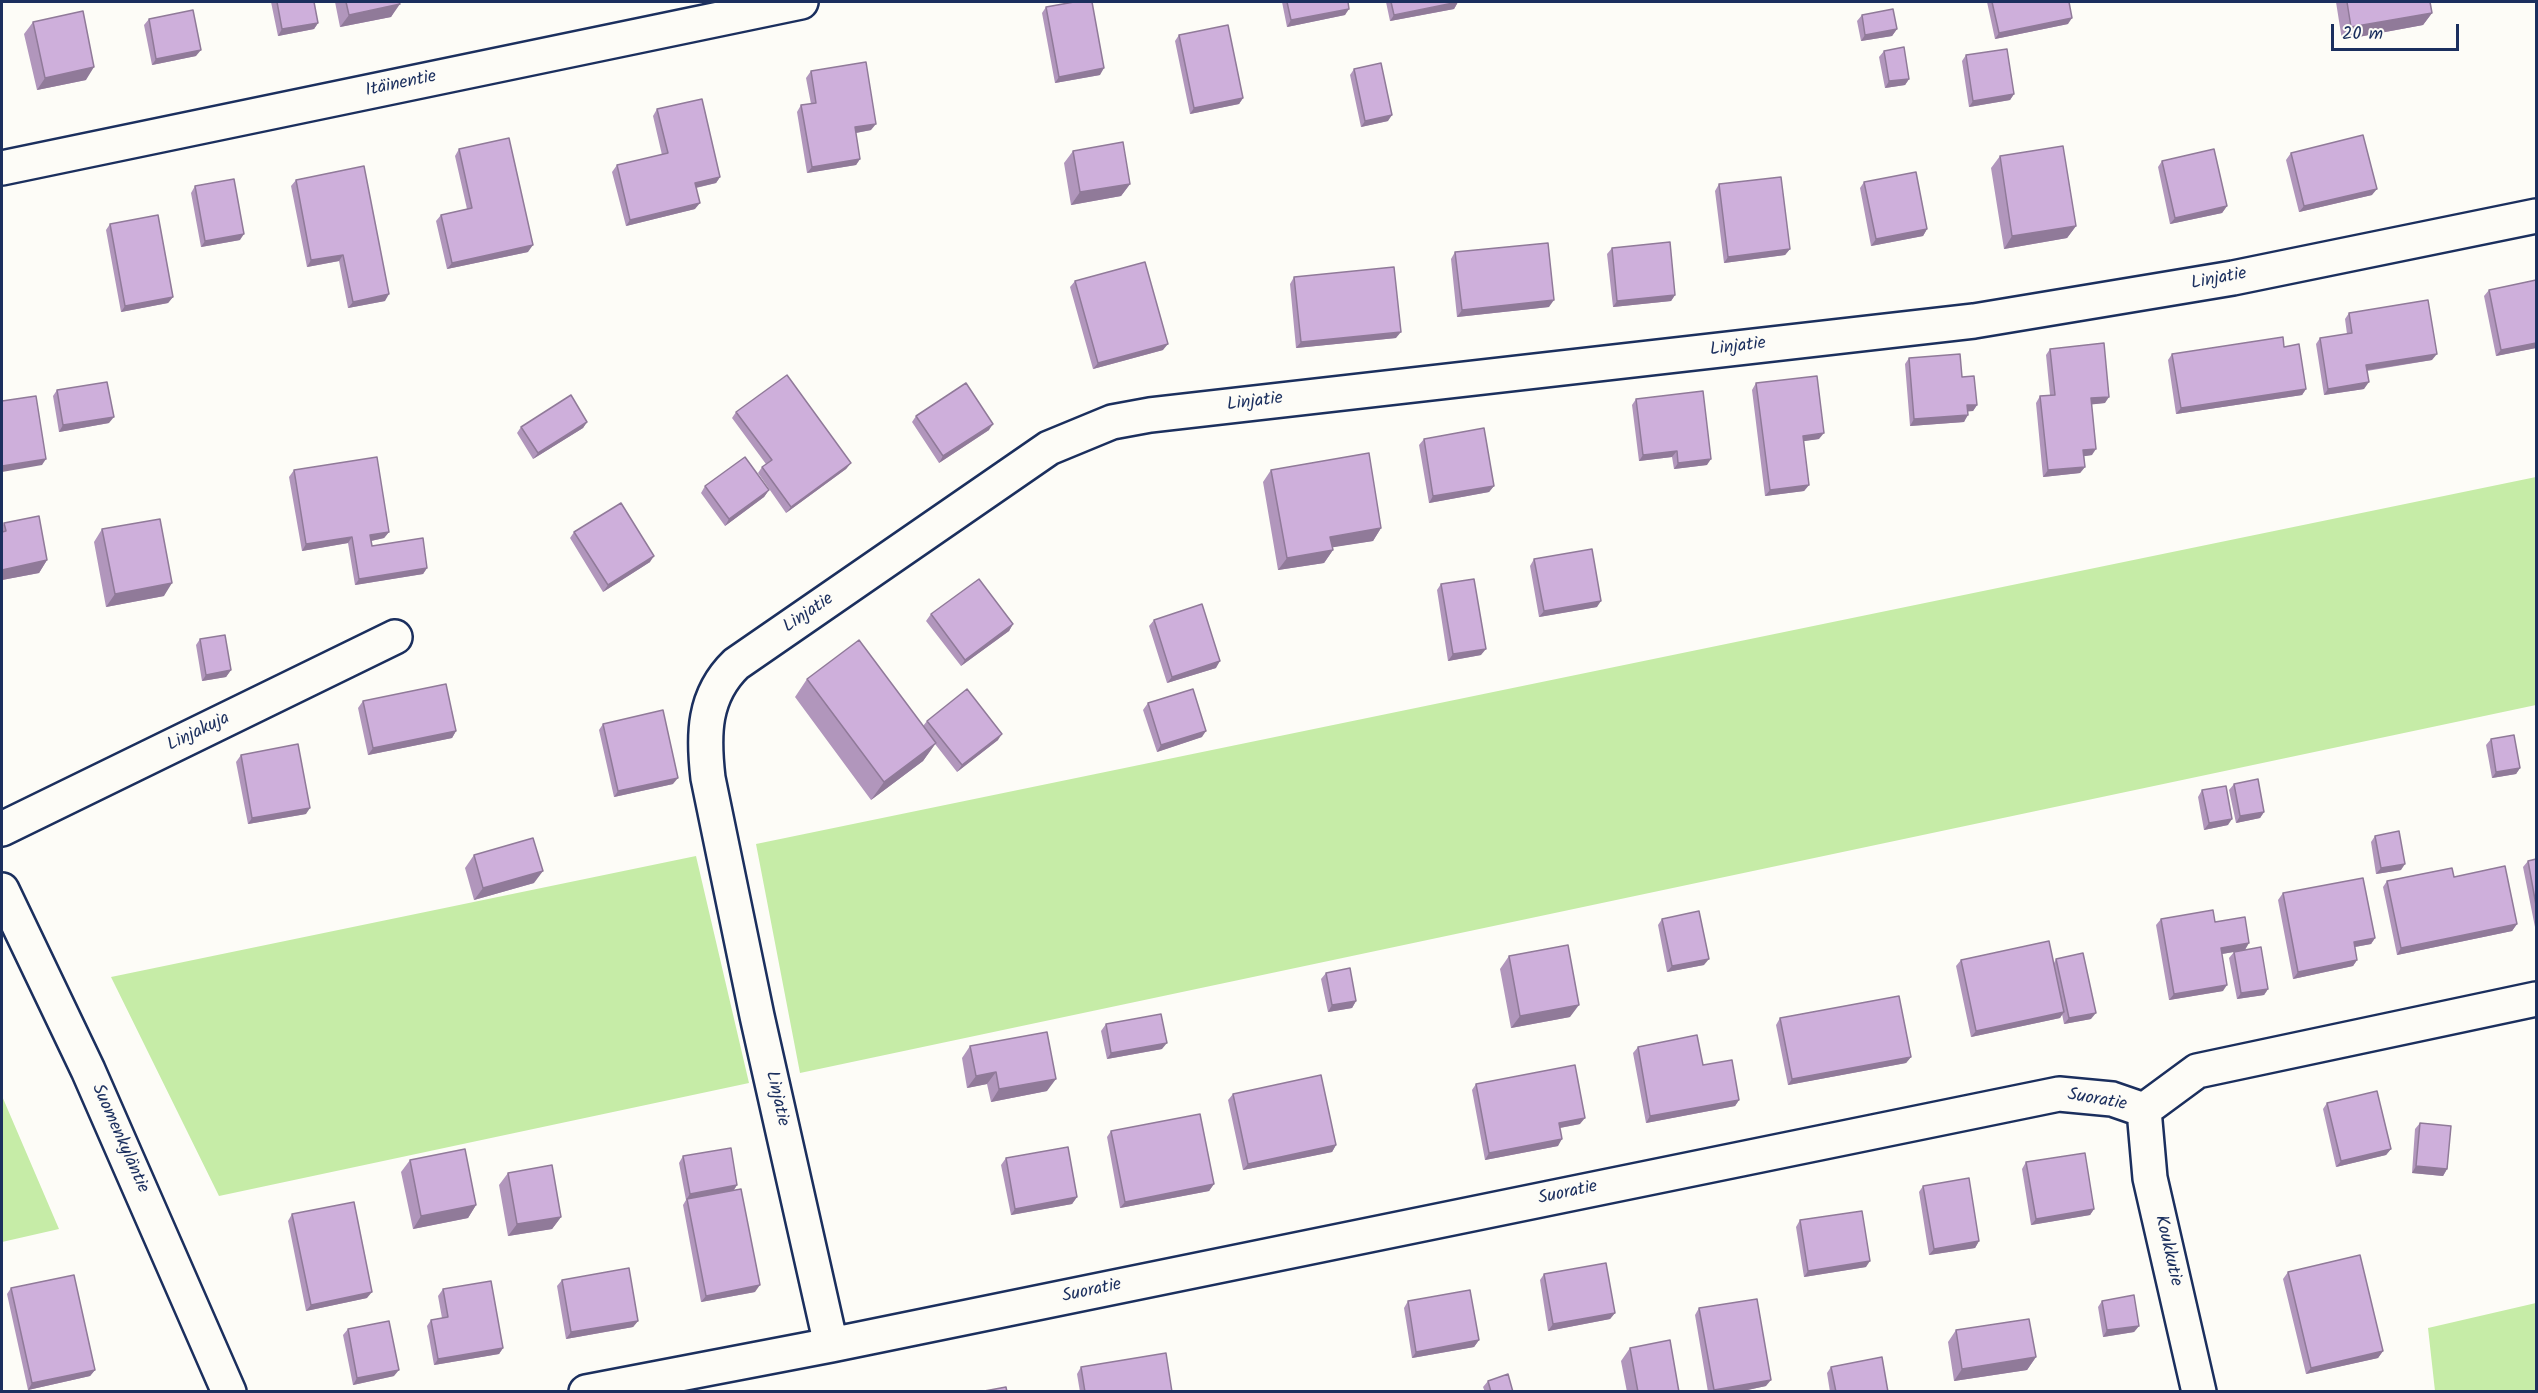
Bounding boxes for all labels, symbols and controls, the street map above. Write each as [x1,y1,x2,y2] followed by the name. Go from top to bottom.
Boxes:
[2334,12,2462,50] scale bar
[2342,20,2383,49] text: 20 m
[364,67,438,103] street label: Itäinentie
[2189,264,2249,296] street label: Linjatie
[1709,334,1767,362] street label: Linjatie
[1226,389,1284,417] street label: Linjatie
[780,589,838,639] street label: Linjatie
[164,709,234,757] street label: Linjakuja
[759,1069,793,1129] street label: Linjatie
[85,1081,153,1197] street label: Suomenkyläntie
[2066,1085,2128,1117] street label: Suoratie
[1536,1177,1600,1211] street label: Suoratie
[2148,1213,2186,1289] street label: Koukkutie
[1060,1275,1124,1309] street label: Suoratie

